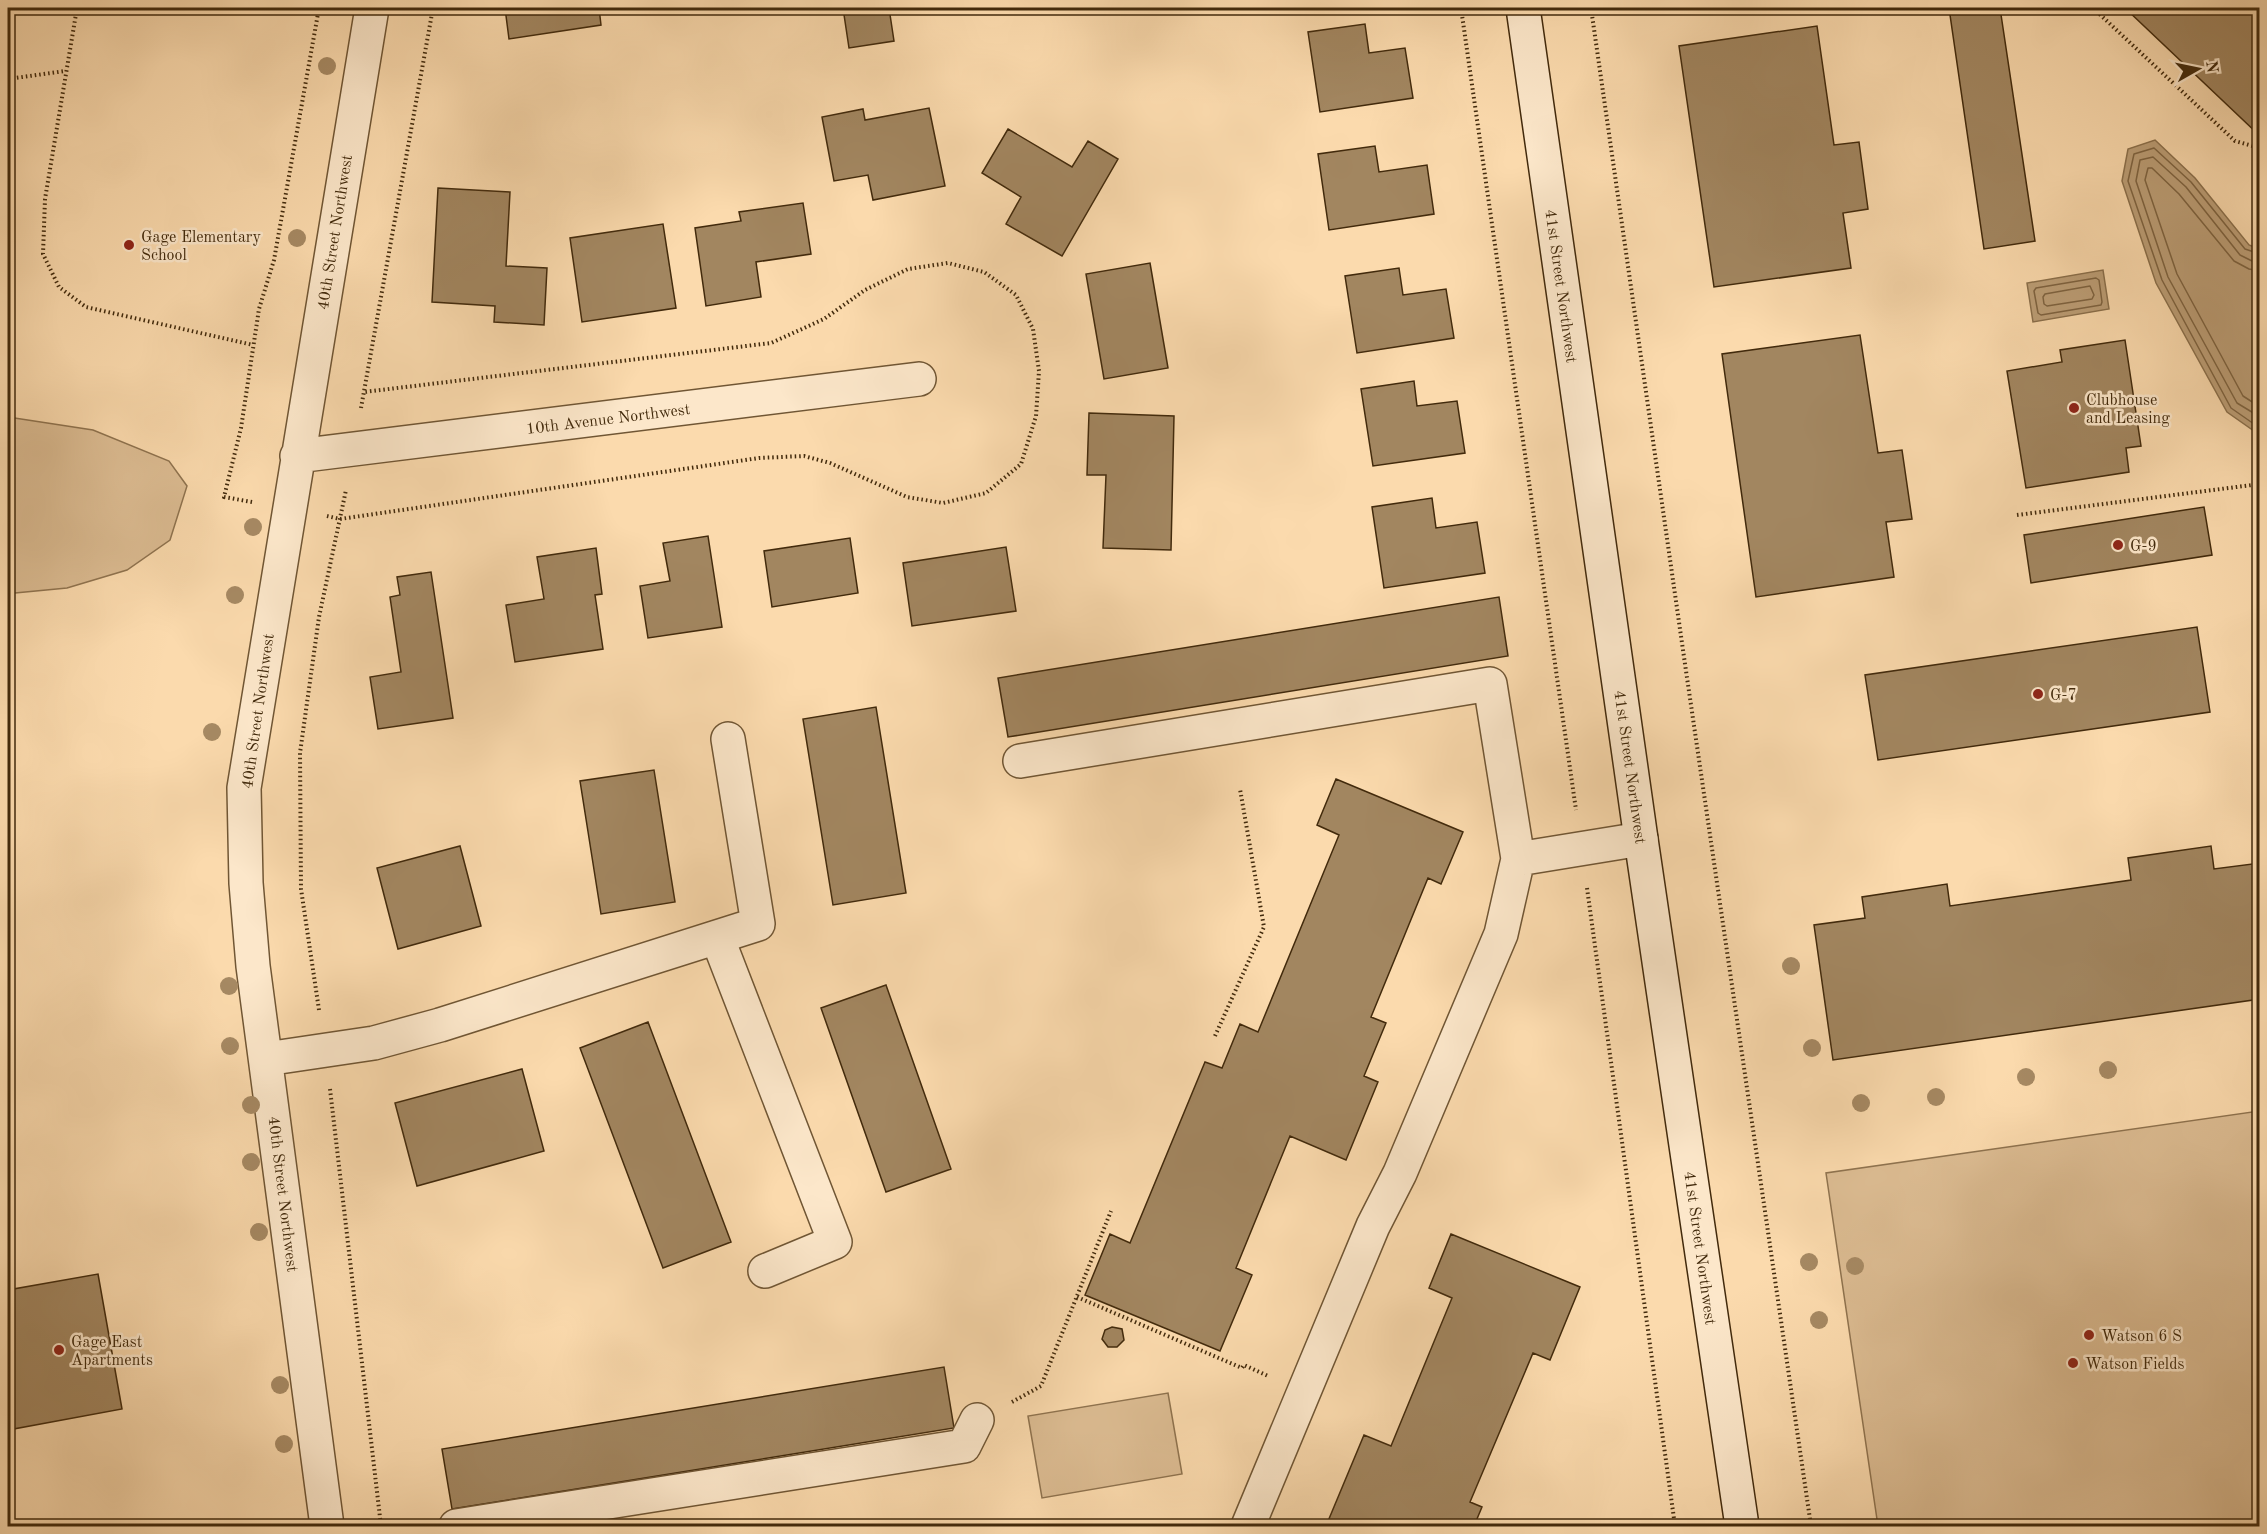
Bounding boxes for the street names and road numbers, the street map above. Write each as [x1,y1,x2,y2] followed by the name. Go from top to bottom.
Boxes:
[316,153,356,311] street label: 40th Street Northwest
[1541,208,1579,365] street label: 41st Street Northwest
[525,402,692,438] street label: 10th Avenue Northwest
[240,632,278,790] street label: 40th Street Northwest
[1610,689,1648,846] street label: 41st Street Northwest
[265,1115,300,1273] street label: 40th Street Northwest
[1680,1170,1718,1327] street label: 41st Street Northwest

